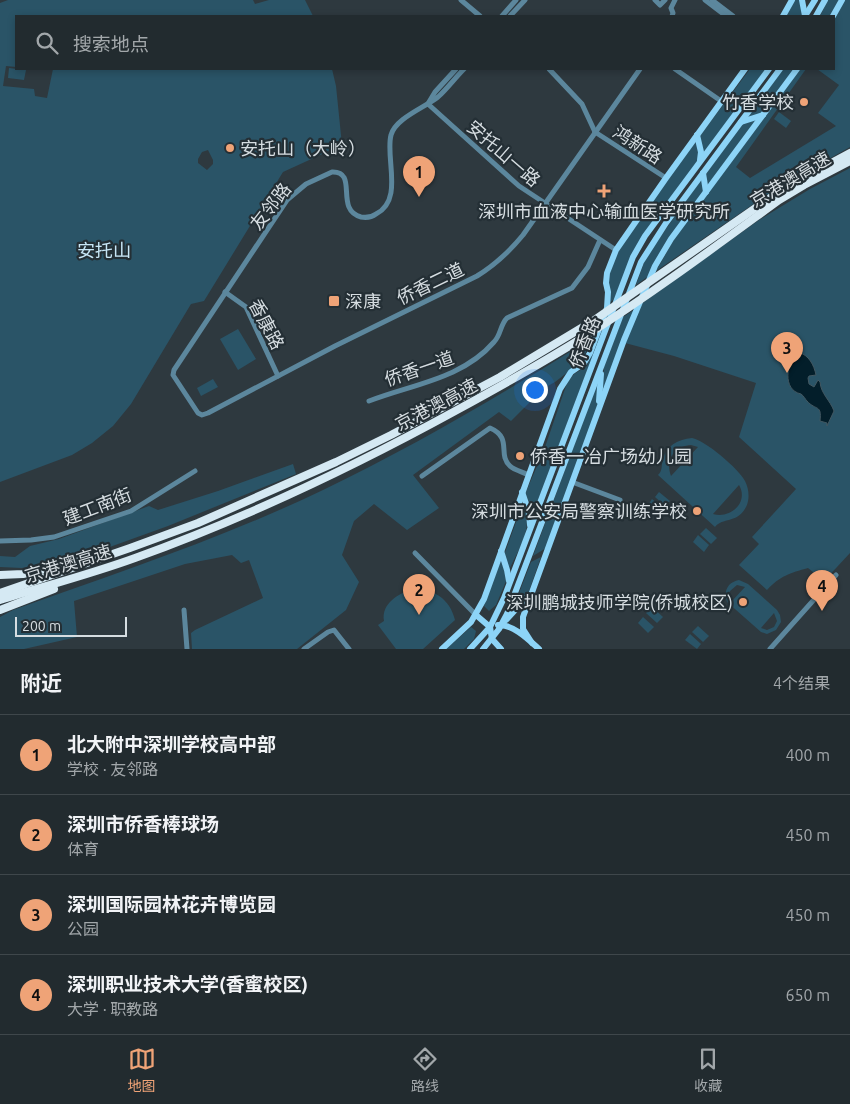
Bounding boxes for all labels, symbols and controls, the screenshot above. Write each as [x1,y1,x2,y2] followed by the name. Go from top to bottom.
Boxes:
[15,15,835,70] search box
[33,29,61,57] icon: search
[73,33,149,55] text: 搜索地点
[722,92,794,112] place label: 竹香学校
[798,96,810,108] marker: 竹香学校
[463,116,545,190] street label: 安托山一路
[610,121,666,167] street label: 鸿新路
[240,138,366,158] place label: 安托山（大岭）
[224,142,236,154] marker: 安托山（大岭）
[746,147,834,211] street label: 京港澳高速
[403,156,435,197] pin: 1
[245,179,295,233] street label: 友邻路
[597,184,611,198] marker: 深圳市血液中心输血医学研究所
[478,201,730,221] place label: 深圳市血液中心输血医学研究所
[77,240,131,260] park label: 安托山
[393,258,467,308] street label: 侨香二道
[345,291,381,311] place label: 深康
[327,294,341,308] marker: 深康
[245,295,289,353] street label: 香康路
[565,313,603,371] street label: 侨香路
[771,332,803,373] pin: 3
[382,347,456,389] street label: 侨香一道
[392,374,480,434] street label: 京港澳高速
[522,377,548,403] your location
[530,446,692,466] place label: 侨香一冶广场幼儿园
[514,450,526,462] marker: 侨香一冶广场幼儿园
[60,484,134,528] street label: 建工南街
[471,501,687,521] place label: 深圳市公安局警察训练学校
[691,505,703,517] marker: 深圳市公安局警察训练学校
[22,540,114,586] street label: 京港澳高速
[806,570,838,611] pin: 4
[403,574,435,615] pin: 2
[506,592,733,613] place label: 深圳鹏城技师学院(侨城校区)
[737,596,749,608] marker: 深圳鹏城技师学院(侨城校区)
[15,614,128,637] scale bar
[22,618,61,634] text: 200 m
[20,671,62,695] text: 附近
[773,674,830,692] text: 4个结果
[67,733,276,755] text: 北大附中深圳学校高中部
[31,746,41,764] text: 1
[785,746,830,764] text: 400 m
[67,760,158,778] text: 学校 · 友邻路
[67,813,219,835] text: 深圳市侨香棒球场
[31,826,41,844] text: 2
[785,826,830,844] text: 450 m
[67,840,99,858] text: 体育
[67,893,276,915] text: 深圳国际园林花卉博览园
[31,906,41,924] text: 3
[785,906,830,924] text: 450 m
[67,920,99,938] text: 公园
[67,973,308,995] text: 深圳职业技术大学(香蜜校区)
[31,986,41,1004] text: 4
[785,986,830,1004] text: 650 m
[67,1000,158,1018] text: 大学 · 职教路
[128,1045,156,1095] tab: 地图
[411,1045,439,1095] tab: 路线
[694,1045,722,1095] tab: 收藏

